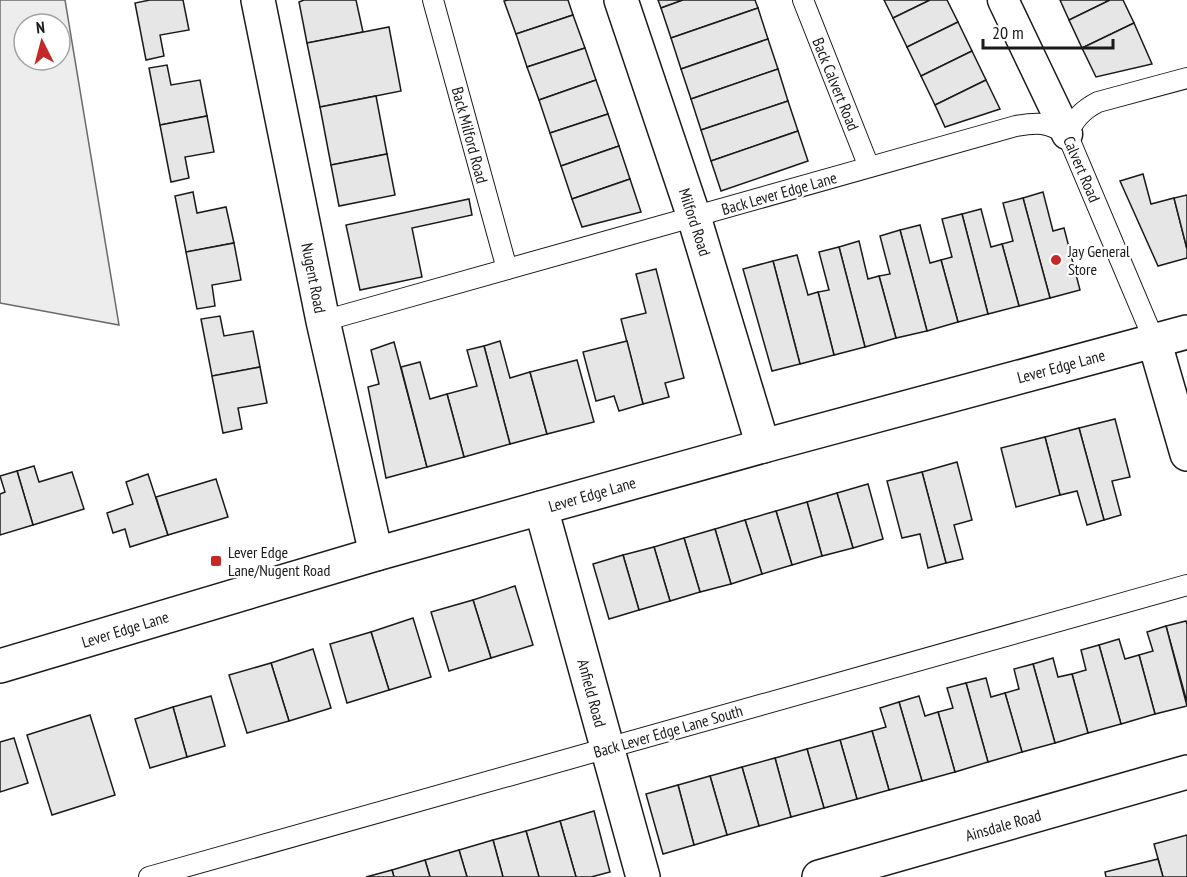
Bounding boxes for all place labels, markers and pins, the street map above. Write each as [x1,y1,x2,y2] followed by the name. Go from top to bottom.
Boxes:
[1067,241,1130,279] place label: Jay General Store
[1049,253,1063,267] marker: Jay General Store
[228,542,330,580] place label: Lever Edge Lane/Nugent Road
[209,554,223,568] marker: Lever Edge Lane/Nugent Road

